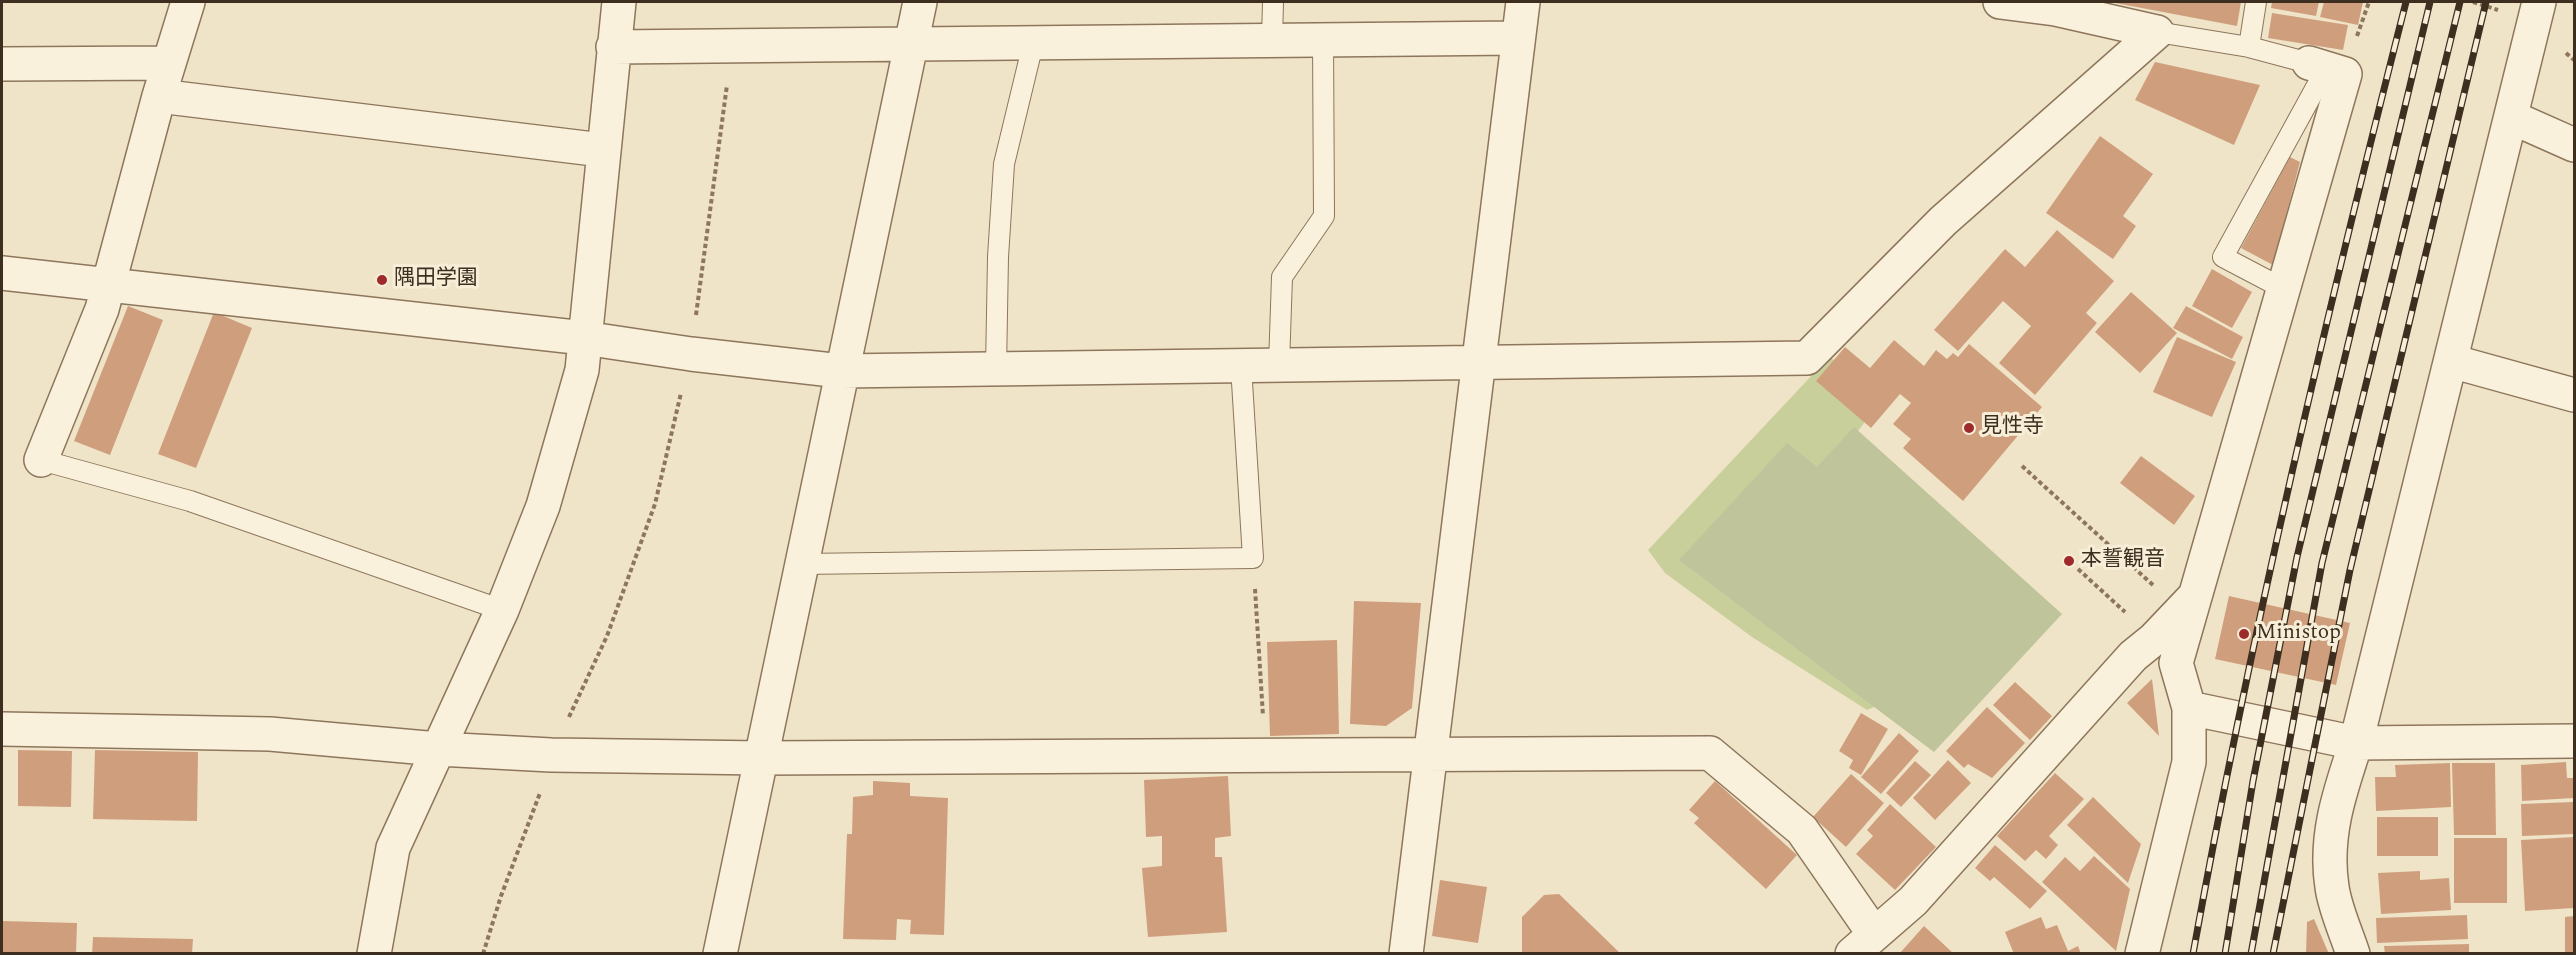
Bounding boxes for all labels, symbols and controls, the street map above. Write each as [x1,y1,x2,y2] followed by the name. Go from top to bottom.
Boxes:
[394,267,478,293] place label: 隅田学園
[375,273,389,287] marker: 隅田学園
[1981,415,2044,441] place label: 見性寺
[1962,421,1976,435] marker: 見性寺
[2081,548,2165,574] place label: 本誓観音
[2062,554,2076,568] marker: 本誓観音
[2256,621,2341,647] place label: Ministop
[2237,627,2251,641] marker: Ministop

